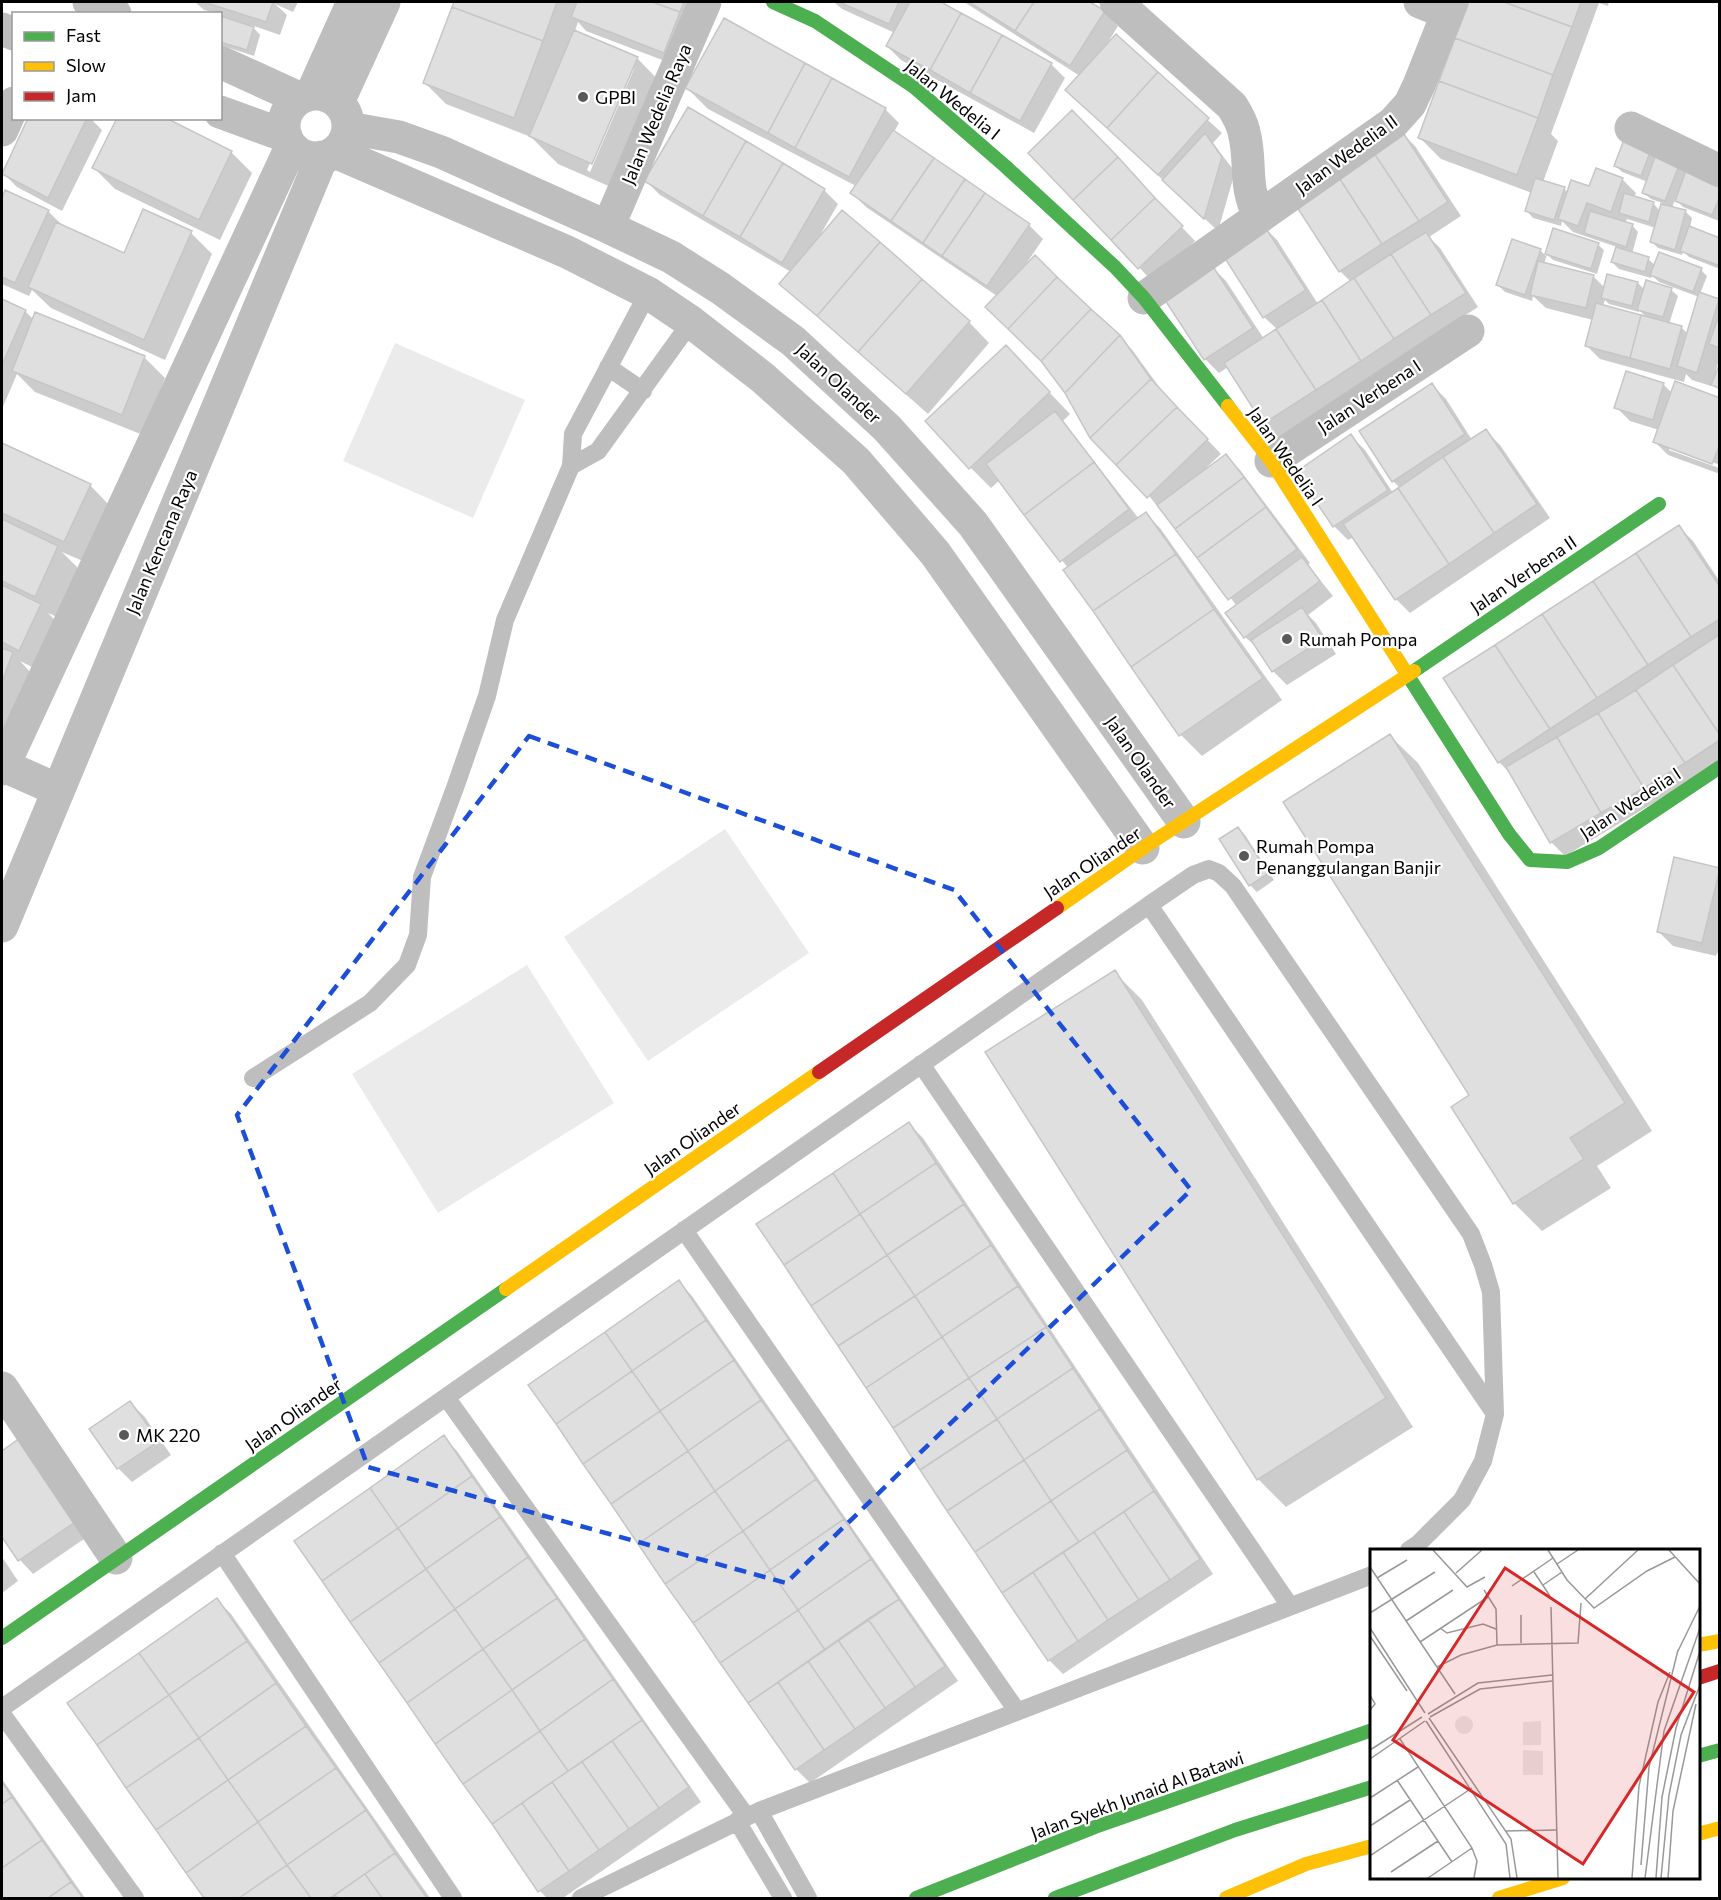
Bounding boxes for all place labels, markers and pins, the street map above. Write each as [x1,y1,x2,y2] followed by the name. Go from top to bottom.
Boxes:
[595,86,636,108] place label: GPBI
[576,90,590,104] marker: GPBI
[1299,628,1417,650] place label: Rumah Pompa
[1280,632,1294,646] marker: Rumah Pompa
[1256,835,1441,878] place label: Rumah Pompa Penanggulangan Banjir
[1237,849,1251,863] marker: Rumah Pompa Penanggulangan Banjir
[136,1424,200,1446] place label: MK 220
[117,1428,131,1442] marker: MK 220

